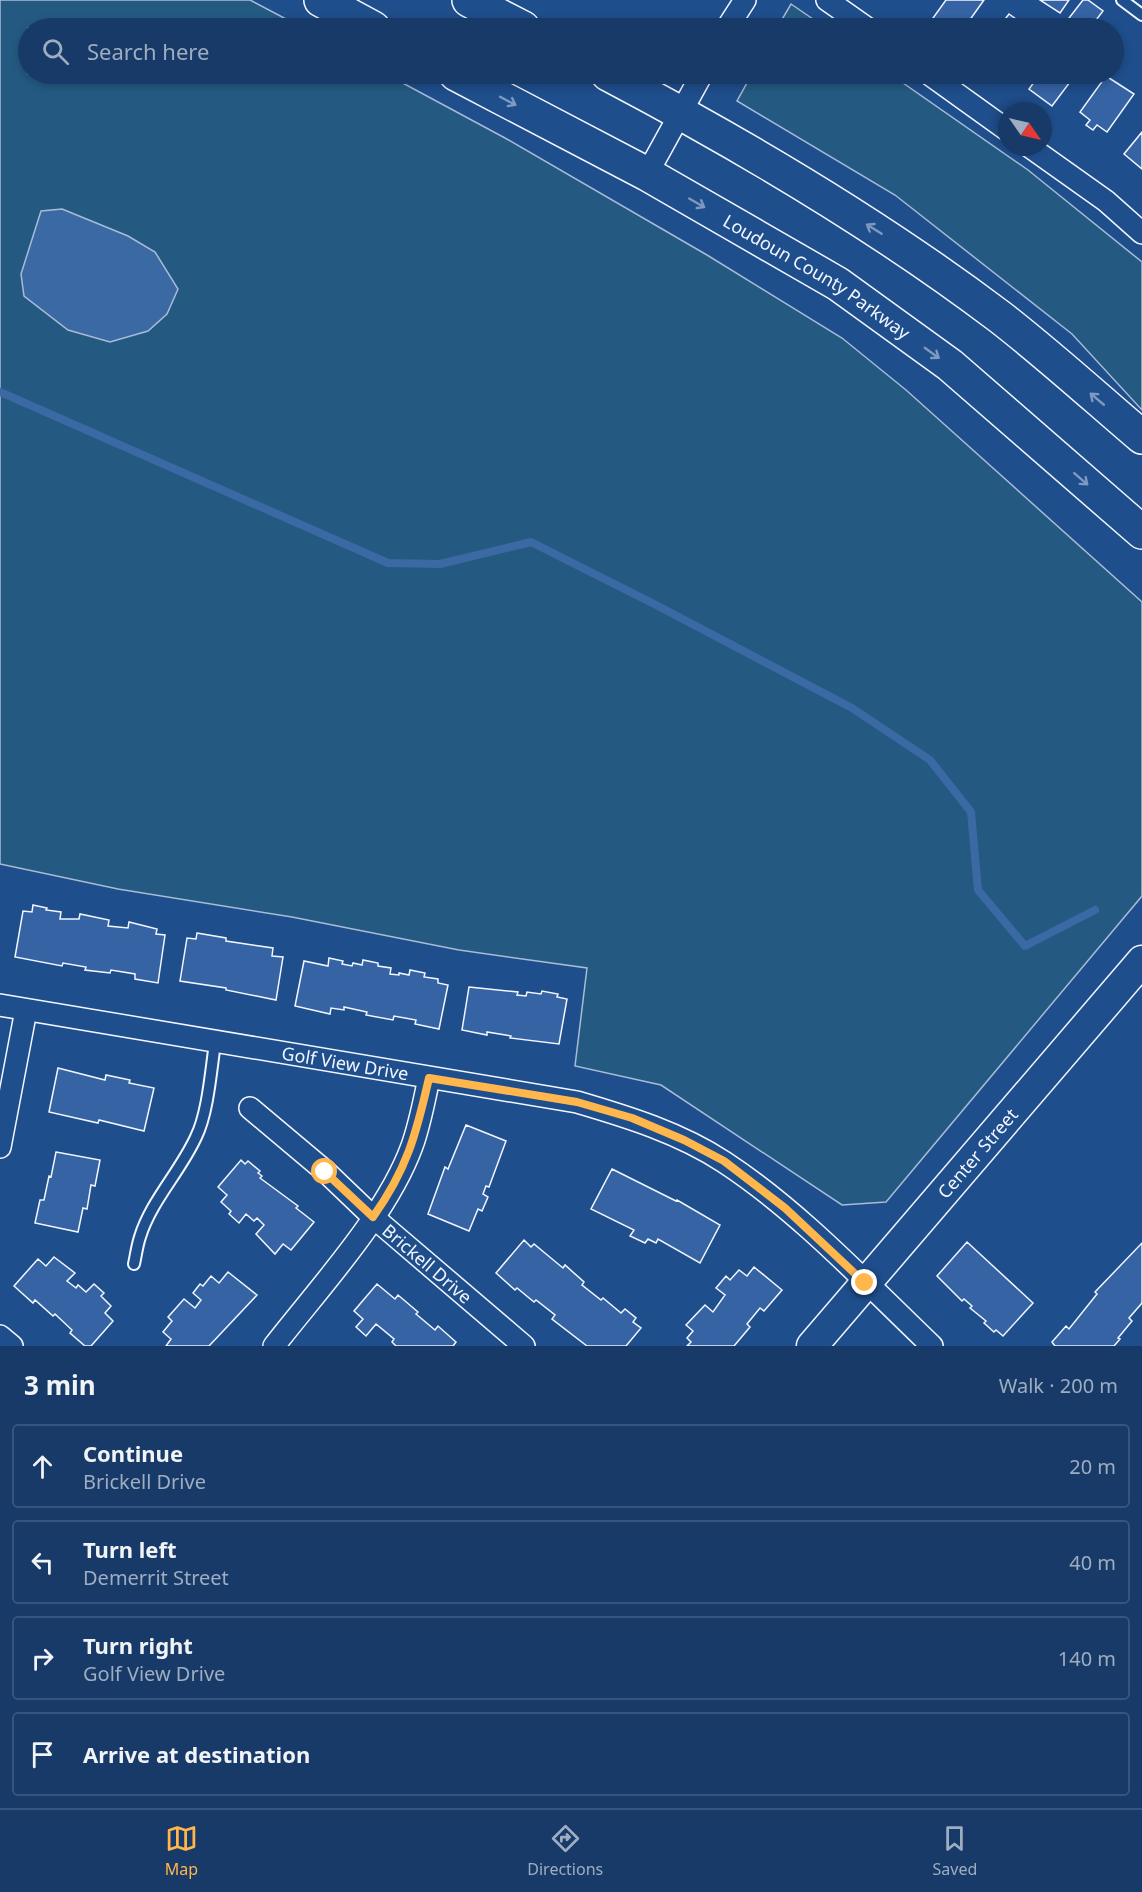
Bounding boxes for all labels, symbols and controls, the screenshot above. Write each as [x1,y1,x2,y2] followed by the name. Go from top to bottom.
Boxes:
[18,18,1124,84] search box
[39,35,72,68] icon: search
[87,36,209,66] text: Search here
[499,95,516,107] one-way arrow
[998,102,1052,156] north arrow
[689,198,706,210] one-way arrow
[719,209,916,345] street label: Loudoun County Parkway
[866,223,883,235] one-way arrow
[924,347,940,359] one-way arrow
[1090,392,1105,406] one-way arrow
[1074,472,1089,486] one-way arrow
[280,1041,410,1085] street label: Golf View Drive
[932,1103,1023,1203] street label: Center Street
[311,1158,337,1184] route start
[378,1218,477,1309] street label: Brickell Drive
[851,1269,877,1295] route end
[24,1367,96,1403] text: 3 min
[999,1372,1118,1399] text: Walk · 200 m
[83,1438,183,1468] text: Continue
[26,1450,59,1483] icon: ahead
[1069,1453,1116,1480] text: 20 m
[83,1468,206,1495] text: Brickell Drive
[83,1534,177,1564] text: Turn left
[26,1546,59,1579] icon: left
[1069,1549,1116,1576] text: 40 m
[83,1564,229,1591] text: Demerrit Street
[83,1630,193,1660] text: Turn right
[26,1642,59,1675] icon: right
[1058,1645,1116,1672] text: 140 m
[83,1660,225,1687] text: Golf View Drive
[26,1738,59,1771] icon: arrive
[83,1739,310,1769] text: Arrive at destination
[165,1822,198,1880] tab: Map
[527,1822,603,1880] tab: Directions
[933,1822,977,1880] tab: Saved

